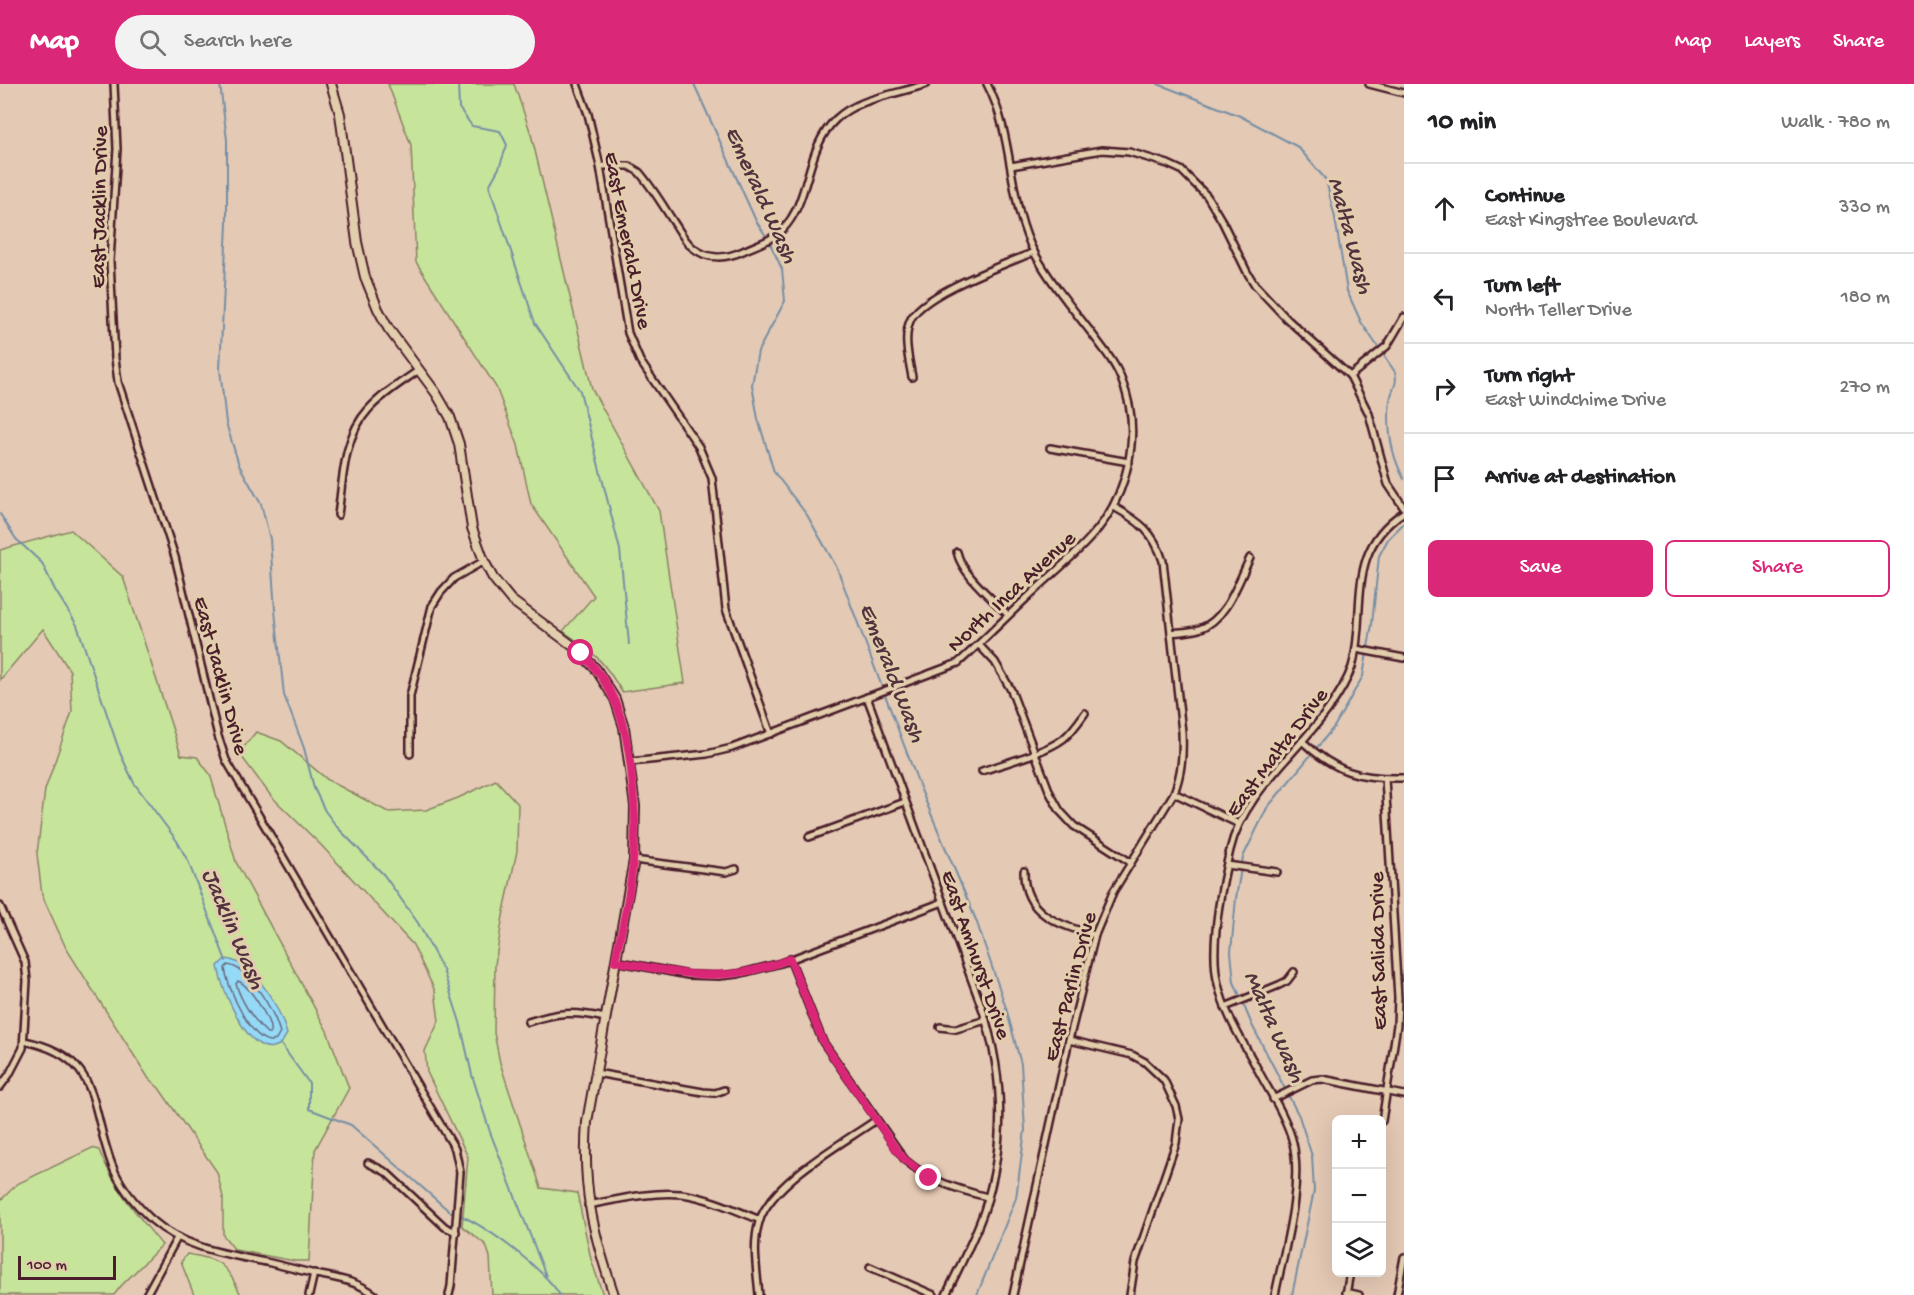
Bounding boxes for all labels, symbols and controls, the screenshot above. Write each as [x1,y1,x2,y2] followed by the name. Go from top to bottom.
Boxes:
[115,15,535,69] search box
[30,26,79,59] text: Map
[136,26,169,59] icon: search
[184,29,292,55] text: Search here
[1675,30,1711,55] text: Map
[1744,30,1800,55] text: Layers
[1833,30,1884,55] text: Share
[1428,108,1496,139] text: 10 min
[1781,112,1890,135] text: Walk · 780 m
[717,123,803,269] water label: Emerald Wash
[87,125,115,289] street label: East Jacklin Drive
[596,150,656,332] street label: East Emerald Drive
[1319,174,1378,298] water label: Malta Wash
[1485,184,1565,210] text: Continue
[1428,192,1461,225] icon: ahead
[1839,197,1890,220] text: 330 m
[1485,210,1696,233] text: East Kingstree Boulevard
[1485,274,1559,300] text: Turn left
[1428,282,1461,315] icon: left
[1841,287,1890,310] text: 180 m
[1485,300,1632,323] text: North Teller Drive
[1485,364,1573,390] text: Turn right
[1428,372,1461,405] icon: right
[1840,377,1890,400] text: 270 m
[1485,390,1666,413] text: East Windchime Drive
[1428,462,1461,495] icon: arrive
[1485,465,1675,491] text: Arrive at destination
[943,526,1083,659] street label: North Inca Avenue
[1428,540,1653,597] button: Save
[1665,540,1890,597] button: Share
[186,594,253,759] street label: East Jacklin Drive
[851,600,931,748] water label: Emerald Wash
[567,639,593,665] route start
[1221,683,1336,823] street label: East Malta Drive
[193,865,271,995] water label: Jacklin Wash
[933,867,1016,1044] street label: East Amhurst Drive
[1366,871,1394,1030] street label: East Salida Drive
[1039,909,1104,1065] street label: East Parlin Drive
[1235,967,1311,1089] water label: Malta Wash
[1332,1115,1386,1277] map controls
[1332,1115,1386,1169] button: +
[915,1164,941,1190] route end
[1332,1169,1386,1223] button: −
[1332,1223,1386,1277] button: layers
[18,1253,116,1280] scale bar
[27,1257,67,1276] text: 100 m

